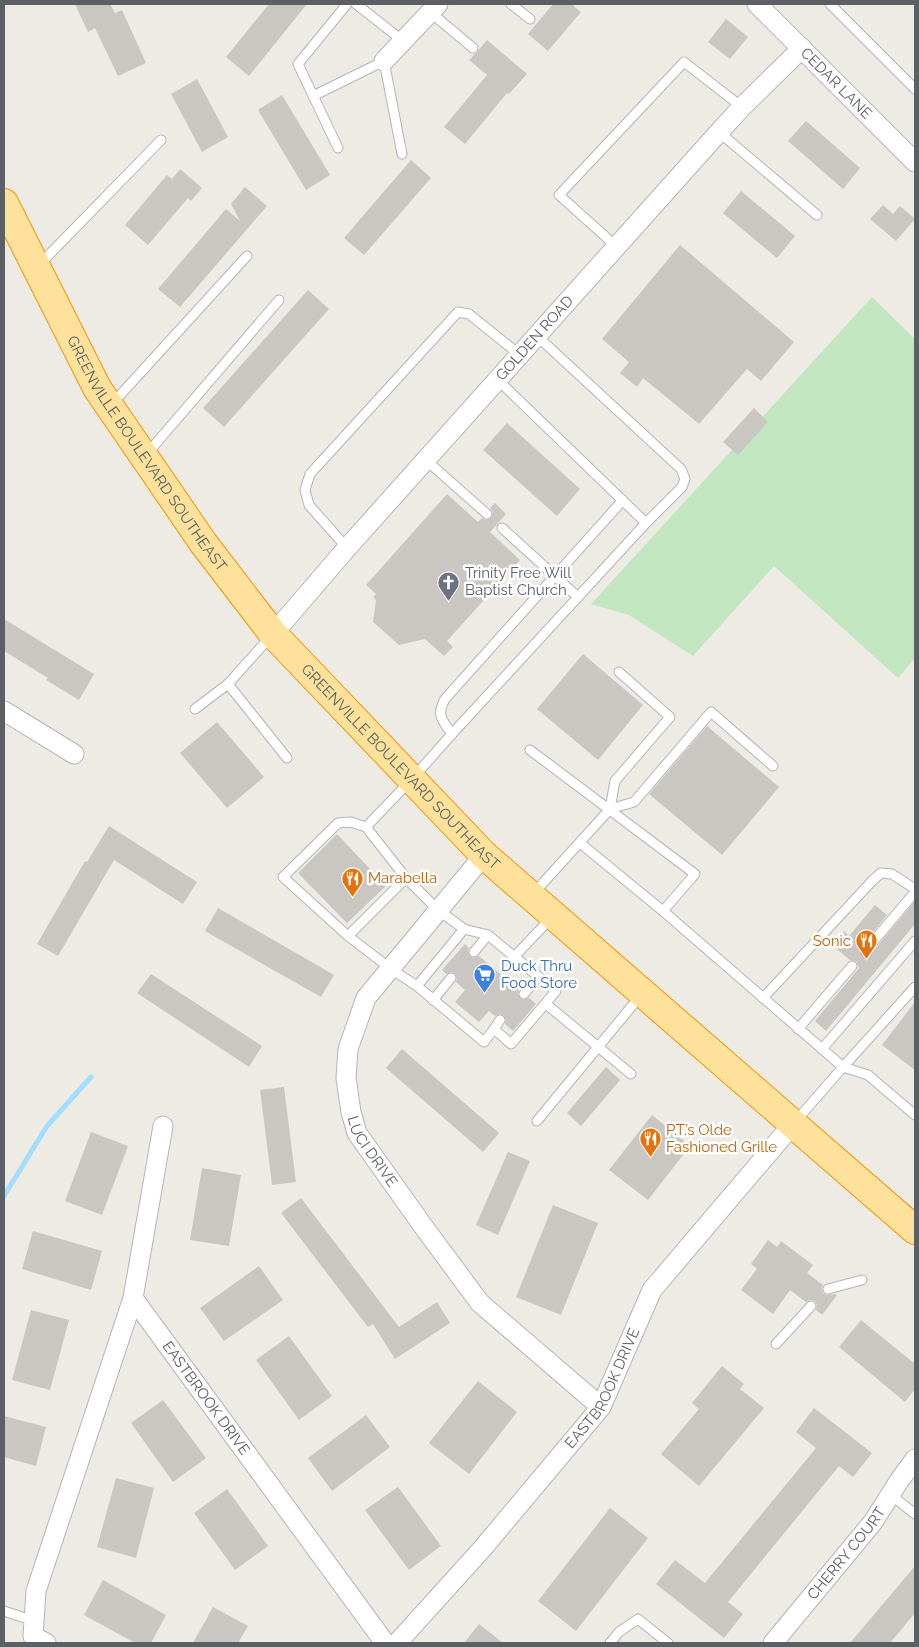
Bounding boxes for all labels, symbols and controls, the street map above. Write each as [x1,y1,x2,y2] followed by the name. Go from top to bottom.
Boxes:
[797,44,876,123] street label: CEDAR LANE
[492,292,577,384] street label: GOLDEN ROAD
[63,333,231,575] street label: GREENVILLE BOULEVARD SOUTHEAST
[465,564,572,599] place label: Trinity Free Will Baptist Church
[437,570,461,601] church icon: Trinity Free Will Baptist Church
[298,660,504,874] street label: GREENVILLE BOULEVARD SOUTHEAST
[340,866,364,897] restaurant icon: Marabella
[368,869,437,887] place label: Marabella
[855,929,879,960] restaurant icon: Sonic
[813,932,851,950] place label: Sonic
[501,957,577,992] place label: Duck Thru Food Store
[473,963,497,994] supermarket icon: Duck Thru Food Store
[344,1114,401,1190] street label: LUCI DRIVE
[666,1121,777,1156] place label: P.T.’s Olde Fashioned Grille
[638,1127,662,1158] restaurant icon: P.T.’s Olde Fashioned Grille
[561,1325,643,1452] street label: EASTBROOK DRIVE
[159,1338,254,1459] street label: EASTBROOK DRIVE
[804,1503,889,1603] street label: CHERRY COURT

